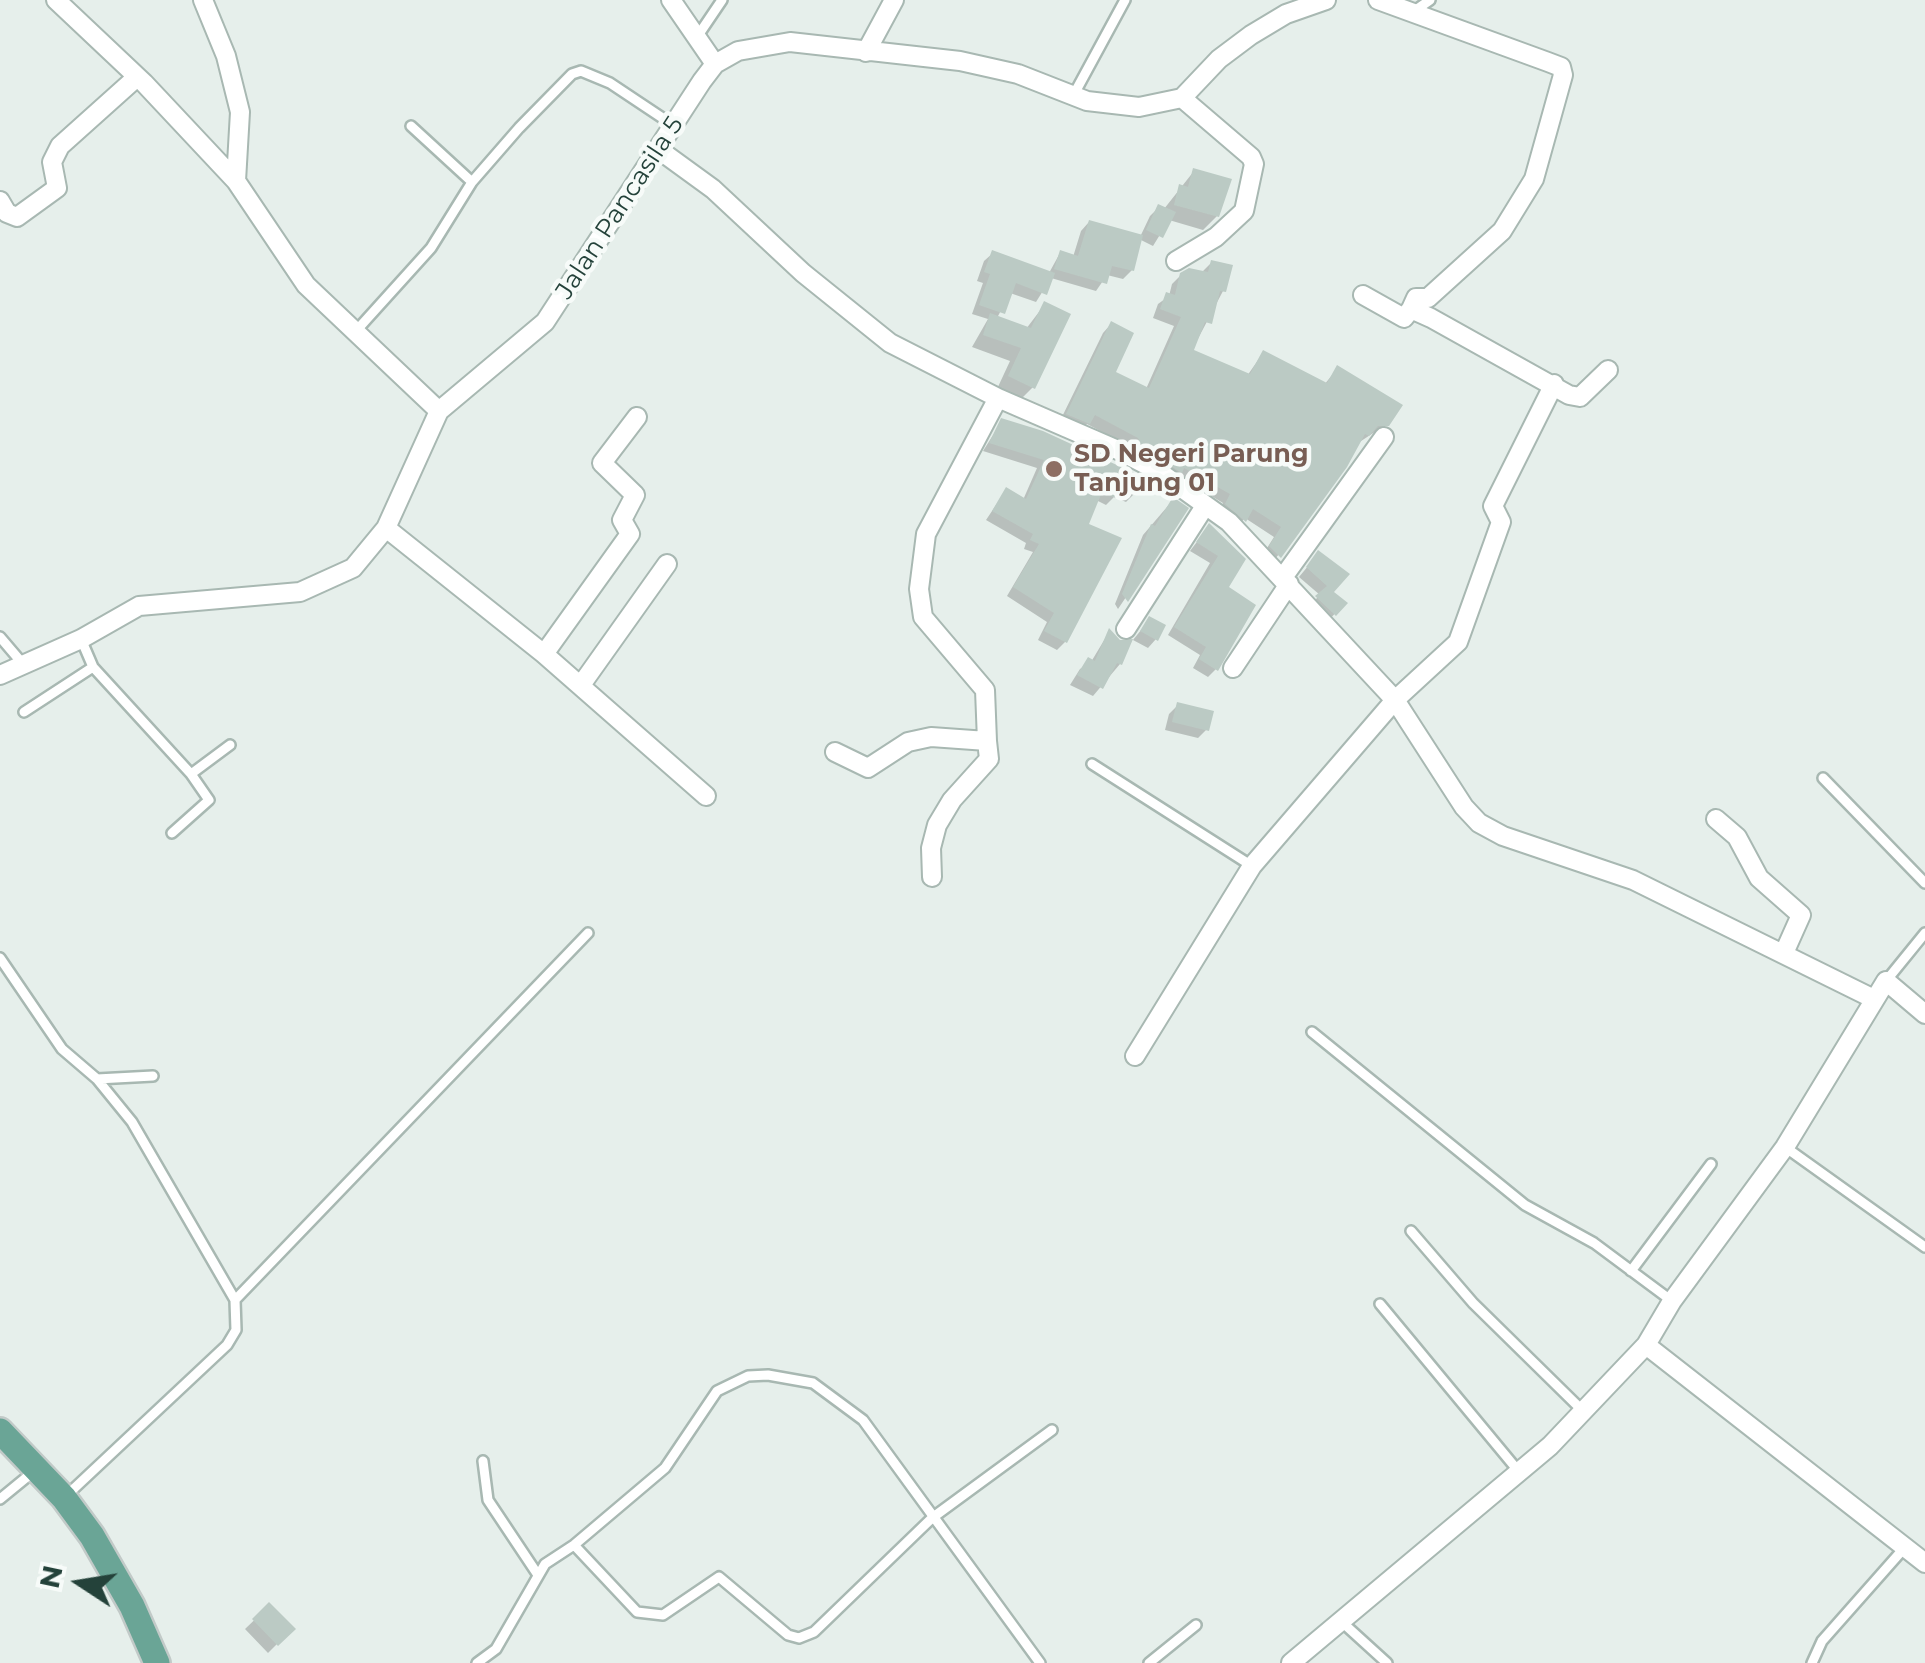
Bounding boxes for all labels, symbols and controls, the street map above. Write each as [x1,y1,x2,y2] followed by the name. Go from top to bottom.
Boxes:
[550,111,690,305] street label: Jalan Pancasila 5
[1074,440,1308,499] place label: SD Negeri Parung Tanjung 01
[1043,458,1065,480] marker: SD Negeri Parung Tanjung 01
[30,1533,130,1633] north arrow
[32,1562,70,1591] text: N

